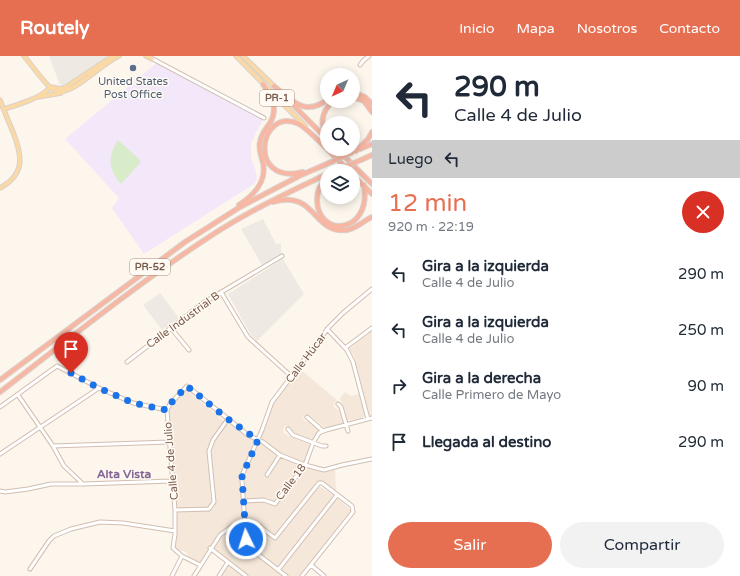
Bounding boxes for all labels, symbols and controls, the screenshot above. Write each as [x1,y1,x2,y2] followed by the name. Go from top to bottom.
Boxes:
[20,17,89,39] text: Routely
[459,20,495,37] text: Inicio
[517,20,555,37] text: Mapa
[577,20,637,37] text: Nosotros
[659,20,720,37] text: Contacto
[128,63,138,73] marker: United States Post Office
[320,68,360,108] north arrow
[320,68,360,204] map controls
[454,70,540,104] text: 290 m
[388,72,440,124] icon: left
[98,75,168,101] place label: United States Post Office
[260,90,294,106] road number: PR-1
[454,104,582,126] text: Calle 4 de Julio
[320,116,360,156] button: search
[441,148,463,170] icon: left
[388,150,433,168] text: Luego
[320,164,360,204] button: layers
[388,189,467,218] text: 12 min
[682,191,724,233] button: close
[388,219,474,235] text: 920 m · 22:19
[422,257,549,275] text: Gira a la izquierda
[130,259,170,275] road number: PR-52
[388,263,410,285] icon: left
[678,265,724,283] text: 290 m
[422,275,514,291] text: Calle 4 de Julio
[144,289,223,351] street label: Calle Industrial B
[422,313,549,331] text: Gira a la izquierda
[388,319,410,341] icon: left
[678,321,724,339] text: 250 m
[283,330,330,386] street label: Calle Húcar
[422,331,514,347] text: Calle 4 de Julio
[54,332,88,373] pin
[60,338,82,360] icon: arrive
[422,369,541,387] text: Gira a la derecha
[388,375,410,397] icon: right
[687,377,724,395] text: 90 m
[422,387,561,403] text: Calle Primero de Mayo
[161,421,181,501] street label: Calle 4 de Julio
[388,431,410,453] icon: arrive
[422,433,551,451] text: Llegada al destino
[678,433,724,451] text: 290 m
[273,461,309,503] street label: Calle 18
[97,467,152,481] district label: Alta Vista
[225,518,267,560] position arrow
[388,522,552,568] button: Salir
[560,522,724,568] button: Compartir

